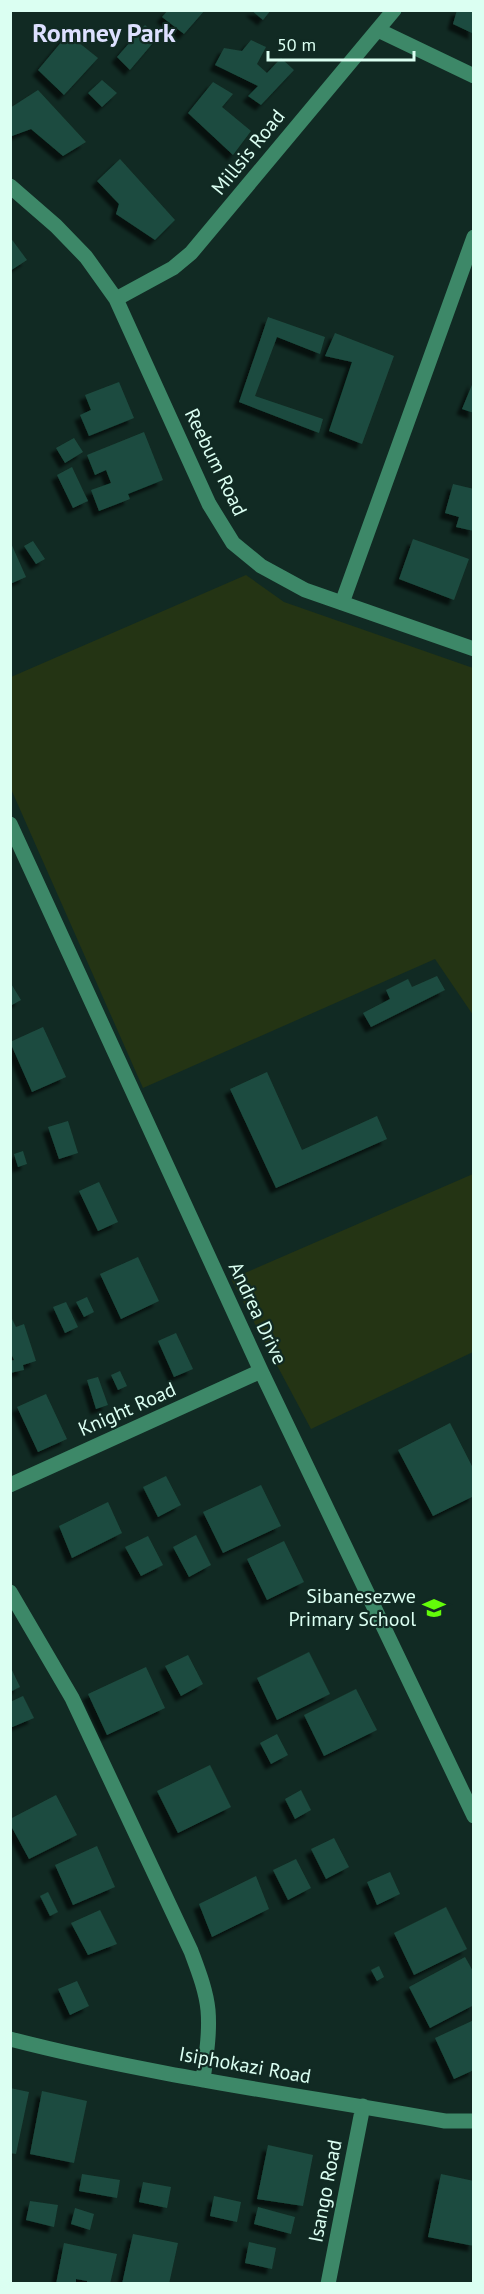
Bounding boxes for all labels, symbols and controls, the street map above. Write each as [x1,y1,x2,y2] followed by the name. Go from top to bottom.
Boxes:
[32,16,176,49] district label: Romney Park
[268,24,414,62] scale bar
[277,33,316,56] text: 50 m
[206,104,290,200] street label: Millsis Road
[179,404,253,520] street label: Reebum Road
[223,1257,293,1369] street label: Andrea Drive
[74,1376,180,1442] street label: Knight Road
[289,1583,416,1632] place label: Sibanesezwe Primary School
[421,1595,447,1621] school or university icon: Sibanesezwe Primary School
[177,2041,313,2089] street label: Isiphokazi Road
[302,2137,348,2245] street label: Isango Road

